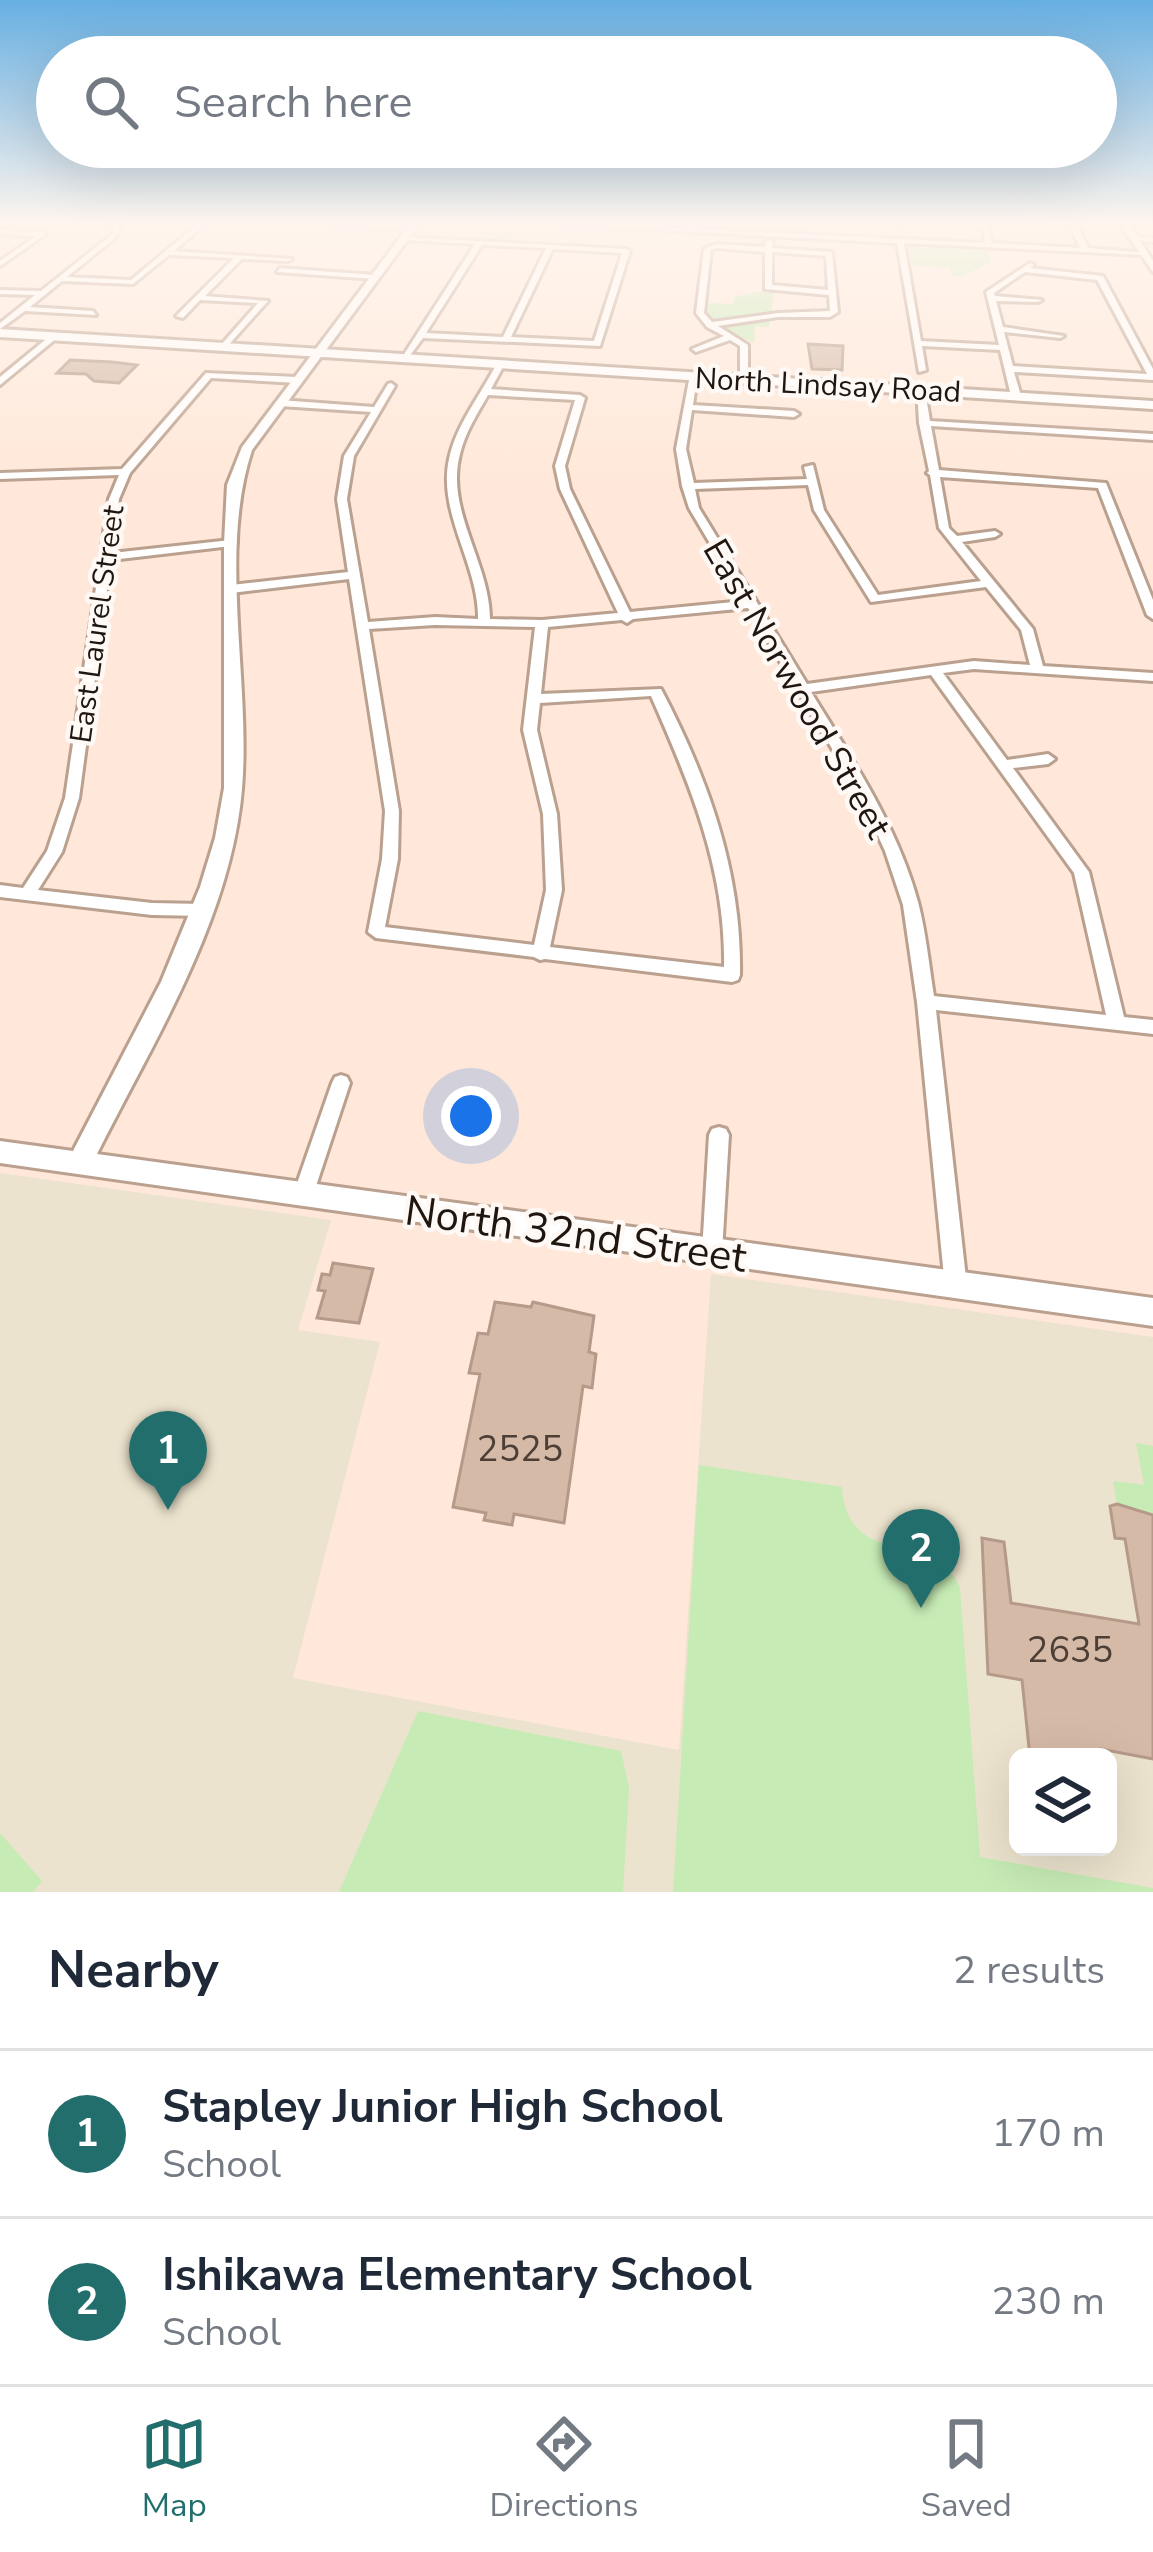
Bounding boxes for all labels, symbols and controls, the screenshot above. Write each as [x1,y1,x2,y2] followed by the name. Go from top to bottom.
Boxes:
[36,36,1117,168] search box
[78,69,144,135] icon: search
[174,72,413,133] text: Search here
[694,358,962,413] street label: North Lindsay Road
[61,502,135,746] street label: East Laurel Street
[691,530,903,848] street label: East Norwood Street
[441,1086,501,1146] your location
[401,1182,750,1287] street label: North 32nd Street
[129,1411,207,1510] pin: 1
[477,1425,563,1474] house number: 2525
[882,1509,960,1608] pin: 2
[1027,1626,1113,1675] house number: 2635
[1009,1748,1117,1856] map controls
[1009,1748,1117,1856] button: layers
[48,1935,219,2005] text: Nearby
[953,1944,1105,1997] text: 2 results
[162,2077,723,2138] text: Stapley Junior High School
[75,2107,99,2160] text: 1
[991,2107,1105,2160] text: 170 m
[162,2138,281,2191] text: School
[162,2245,752,2306] text: Ishikawa Elementary School
[75,2275,99,2328] text: 2
[991,2275,1105,2328] text: 230 m
[162,2306,281,2359] text: School
[141,2411,207,2528] tab: Map
[490,2411,638,2528] tab: Directions
[921,2411,1012,2528] tab: Saved

